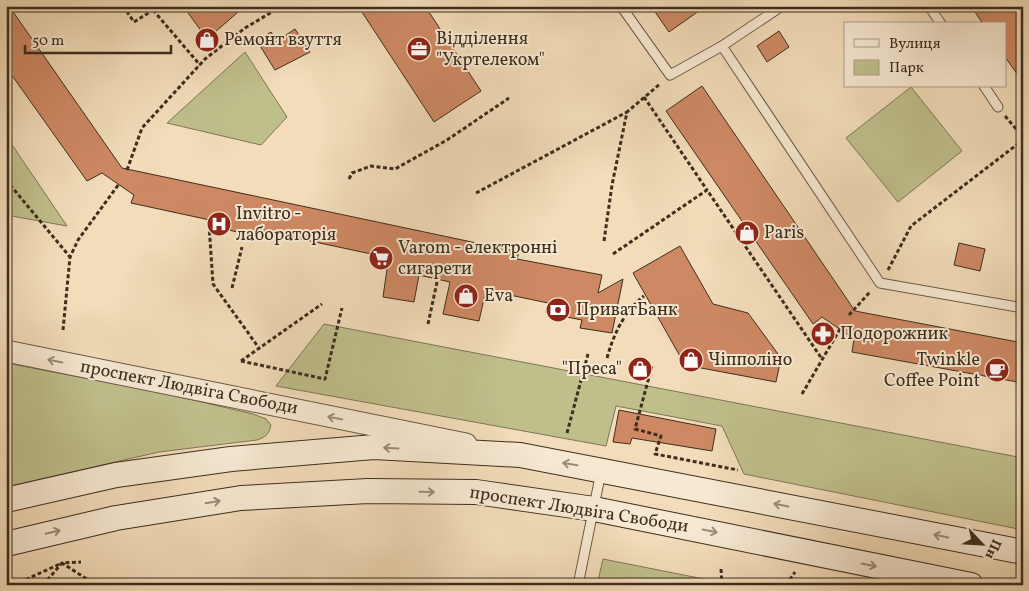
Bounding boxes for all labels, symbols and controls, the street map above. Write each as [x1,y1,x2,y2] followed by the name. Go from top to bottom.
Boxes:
[25,22,171,54] scale bar
[844,22,1006,88] legend
[194,27,220,53] shop icon: Ремонт взуття
[436,27,545,73] place label: Відділення "Укртелеком"
[224,28,342,53] place label: Ремонт взуття
[32,31,64,52] text: 50 m
[889,34,941,55] text: Вулиця
[406,36,432,62] office icon: Відділення "Укртелеком"
[889,58,924,79] text: Парк
[236,202,336,248] place label: Invitro - лабораторія
[206,211,232,237] hospital icon: Invitro - лабораторія
[734,220,760,246] shop icon: Paris
[764,221,804,246] place label: Paris
[398,236,558,282] place label: Varom - електронні сигарети
[368,245,394,271] supermarket icon: Varom - електронні сигарети
[453,283,479,309] shop icon: Eva
[484,284,513,309] place label: Eva
[545,297,571,323] bank icon: ПриватБанк
[576,298,678,323] place label: ПриватБанк
[810,321,836,347] pharmacy icon: Подорожник
[840,322,948,347] place label: Подорожник
[678,347,704,373] shop icon: Чіпполіно
[708,348,792,373] place label: Чіпполіно
[884,348,980,394] place label: Twinkle Coffee Point
[78,355,300,421] street label: проспект Людвіга Свободи
[48,356,64,365] one-way arrow
[627,356,653,382] shop icon: "Преса"
[562,357,622,382] place label: "Преса"
[984,357,1010,383] cafe icon: Twinkle Coffee Point
[327,412,343,422] one-way arrow
[383,444,399,453] one-way arrow
[562,459,578,469] one-way arrow
[468,480,690,540] street label: проспект Людвіга Свободи
[419,487,435,496] one-way arrow
[205,497,221,507] one-way arrow
[773,499,789,509] one-way arrow
[956,518,1006,568] north arrow
[45,527,61,536] one-way arrow
[702,527,718,536] one-way arrow
[933,530,949,540] one-way arrow
[980,536,1005,562] text: Пн
[861,560,877,570] one-way arrow

